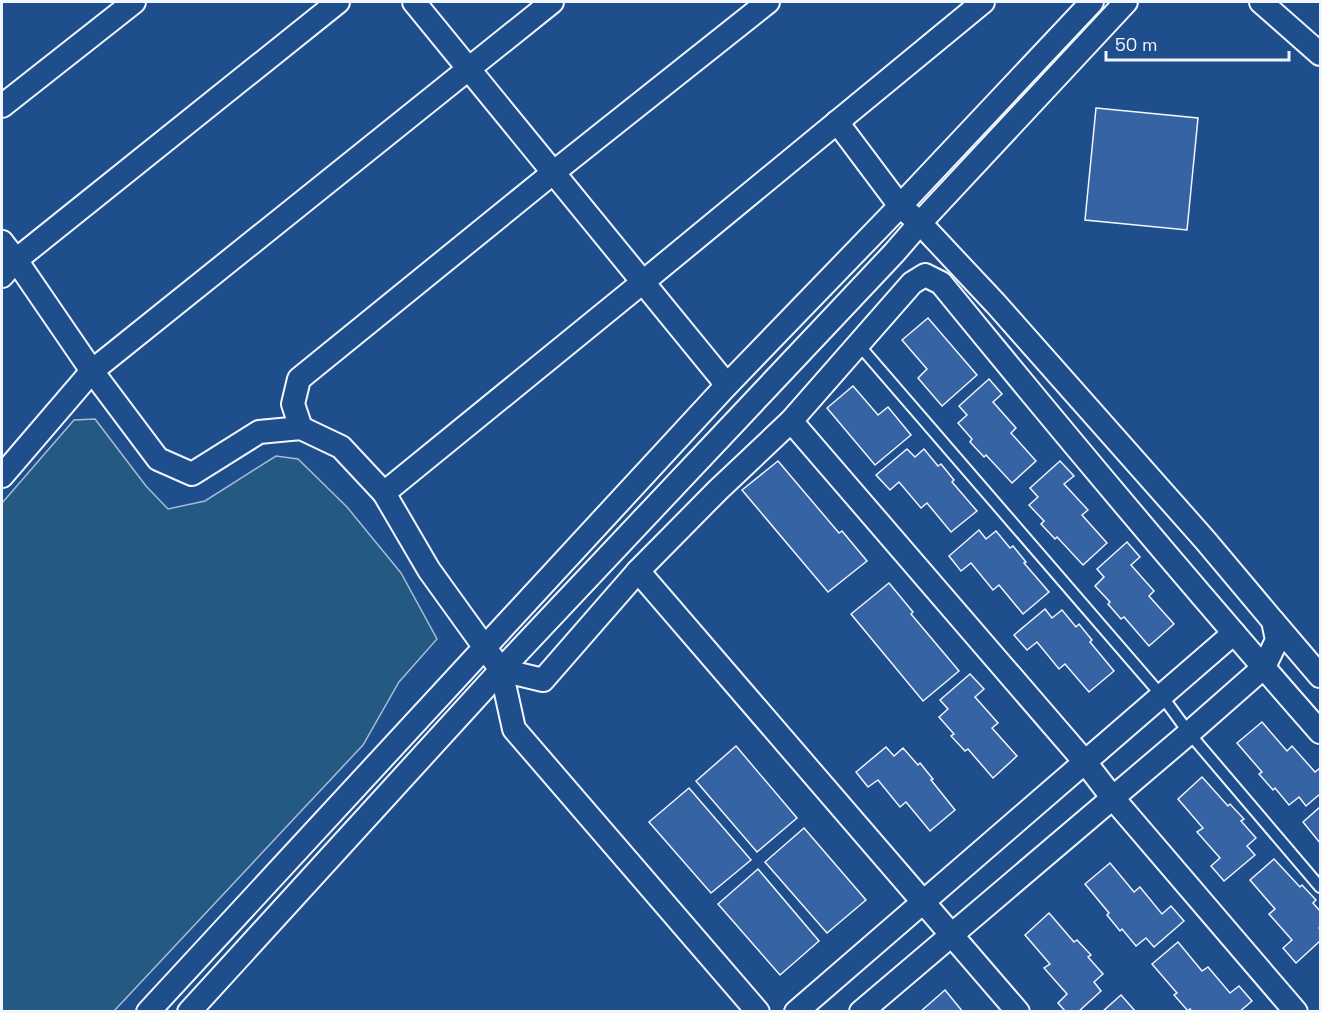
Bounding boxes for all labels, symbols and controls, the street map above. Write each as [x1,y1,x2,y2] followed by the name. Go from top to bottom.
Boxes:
[1106,24,1289,62] scale bar
[1115,33,1157,56] text: 50 m

